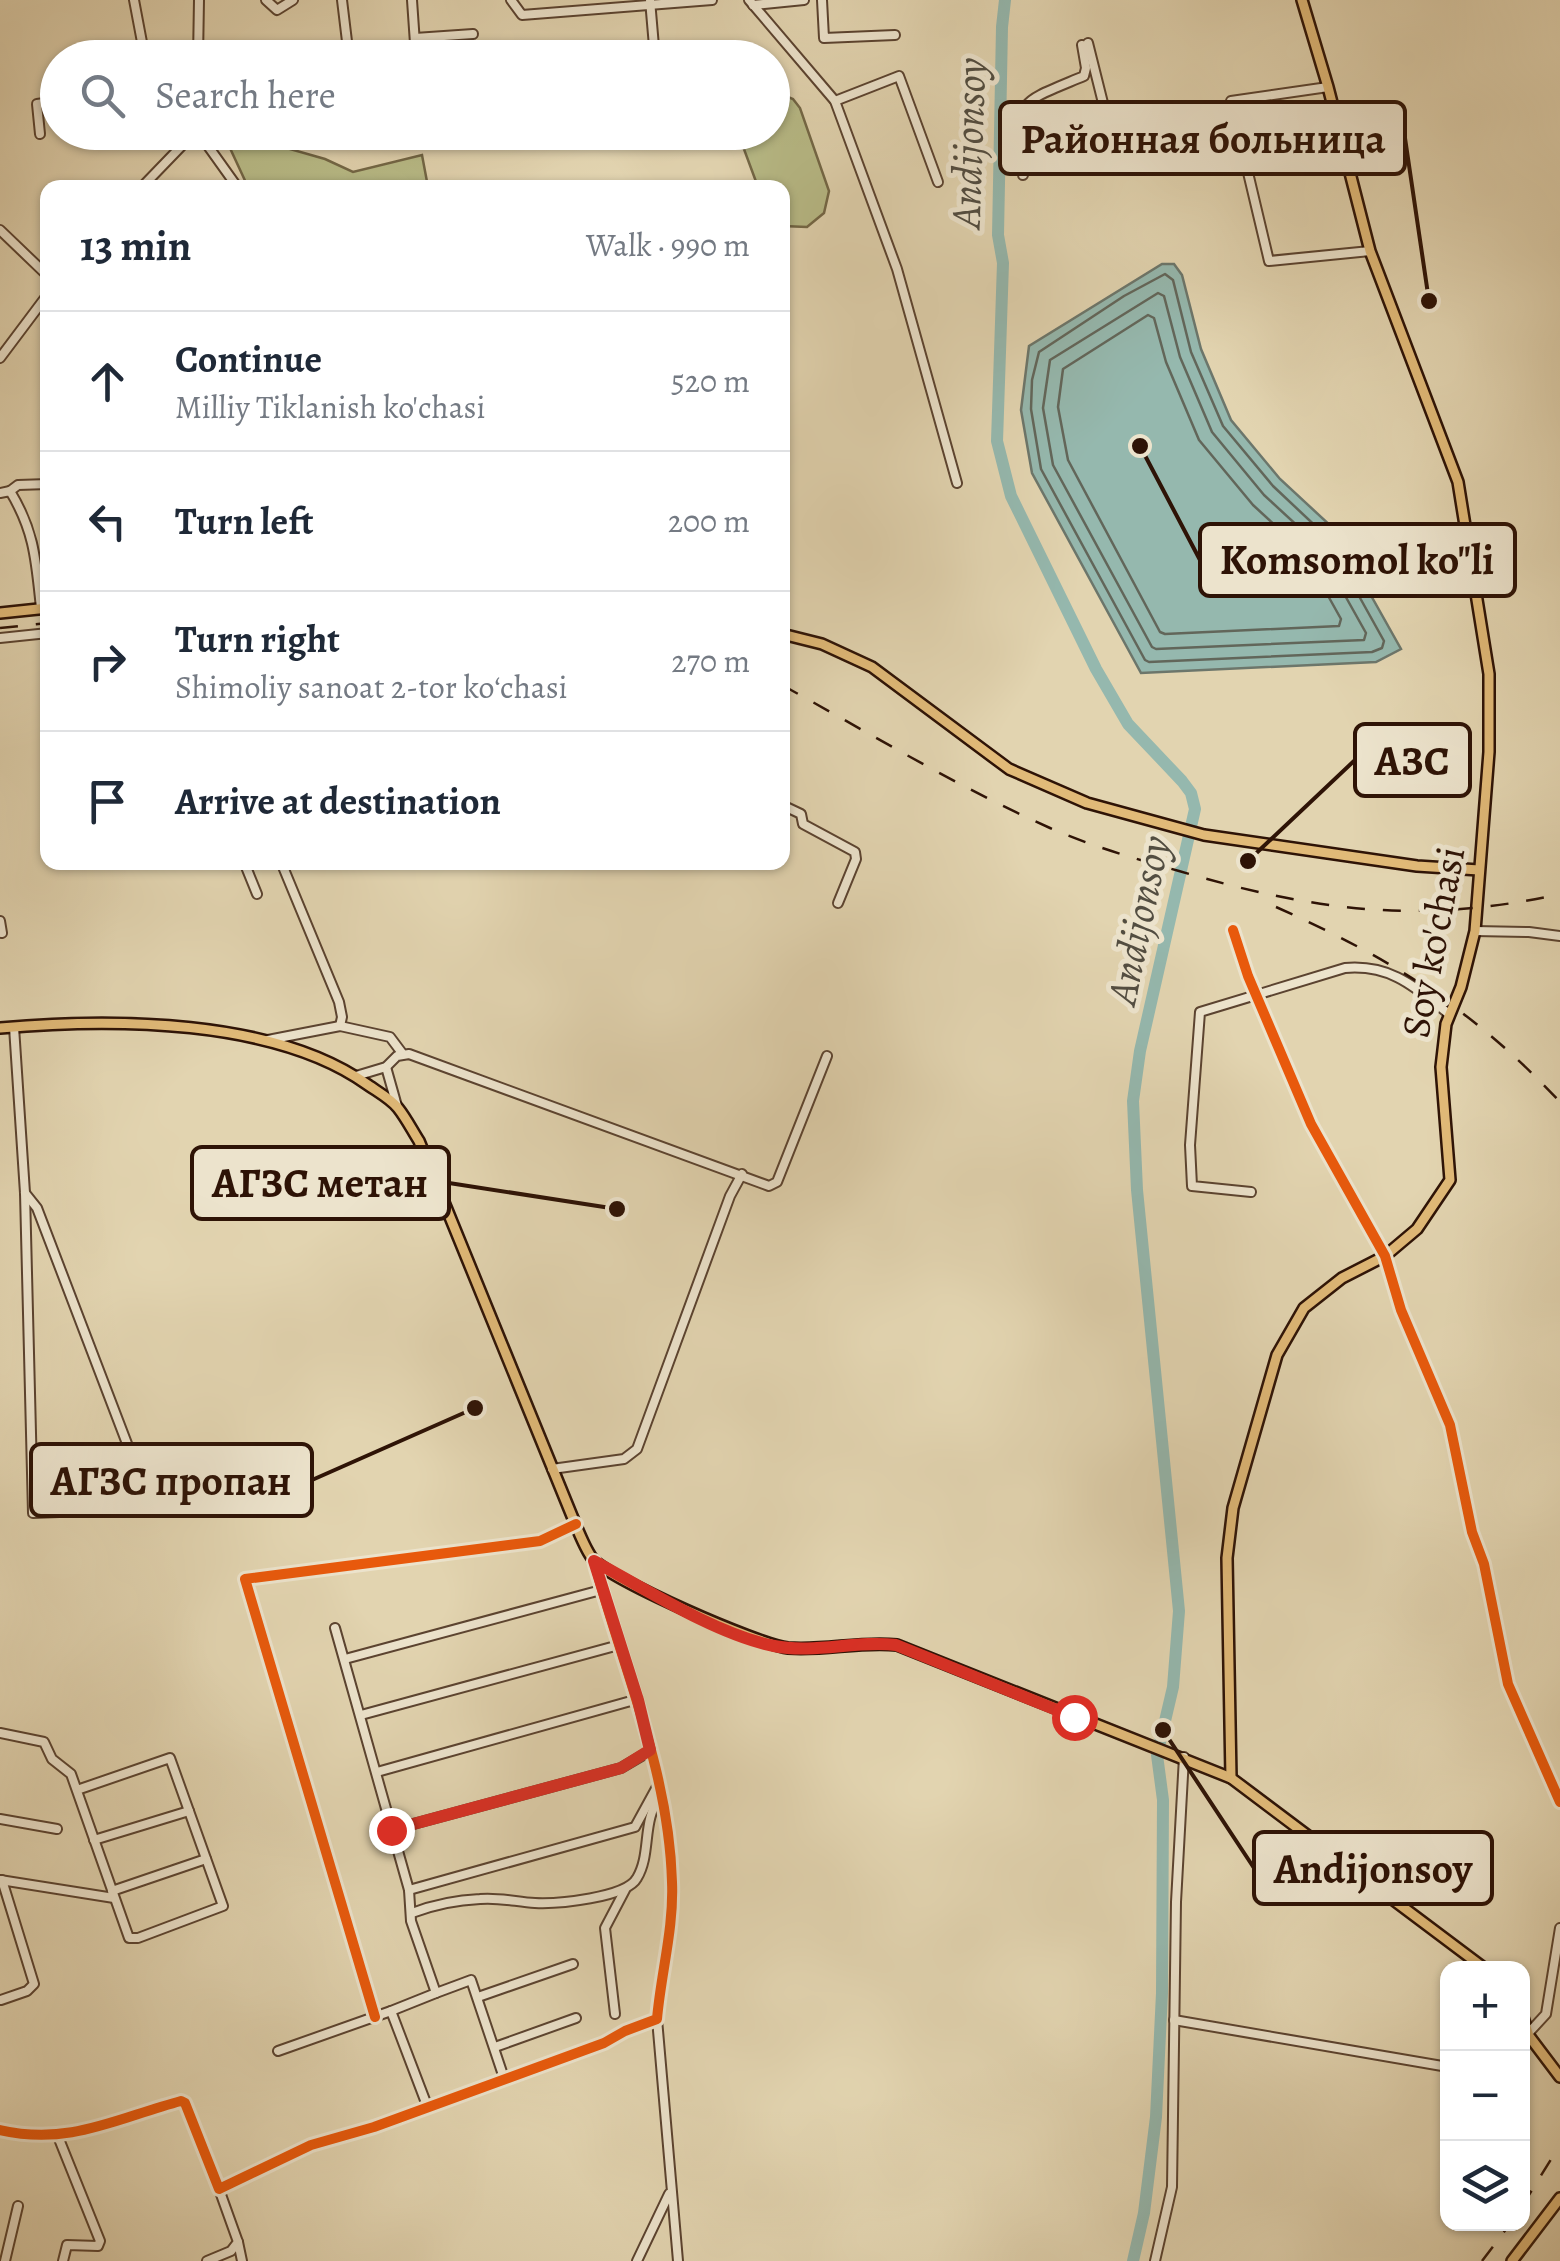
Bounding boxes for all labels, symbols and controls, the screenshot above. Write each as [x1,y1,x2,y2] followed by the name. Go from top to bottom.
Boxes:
[40,40,790,150] search box
[936,57,999,231] water label: Andijonsoy
[75,68,130,123] icon: search
[155,69,336,121] text: Search here
[1000,102,1405,174] callout: Районная больница
[1021,110,1385,167] text: Районная больница
[80,217,191,274] text: 13 min
[586,223,750,267] text: Walk · 990 m
[175,333,322,385] text: Continue
[80,354,135,409] icon: ahead
[671,359,750,403] text: 520 m
[175,385,485,429] text: Milliy Tiklanish ko'chasi
[80,494,135,549] icon: left
[175,495,314,547] text: Turn left
[668,499,750,543] text: 200 m
[1200,524,1515,596] callout: Komsomol ko"li
[1220,531,1494,588] text: Komsomol ko"li
[175,613,340,665] text: Turn right
[80,634,135,689] icon: right
[671,639,750,683] text: 270 m
[175,665,568,709] text: Shimoliy sanoat 2-tor koʻchasi
[1355,724,1470,796] callout: АЗС
[1373,732,1450,789] text: АЗС
[80,774,135,829] icon: arrive
[175,775,501,827] text: Arrive at destination
[1092,830,1184,1012] water label: Andijonsoy
[1388,842,1478,1042] street label: Soy ko'chasi
[192,1147,449,1219] callout: АГЗС метан
[211,1154,428,1211] text: АГЗС метан
[31,1444,312,1516] callout: АГЗС пропан
[49,1452,292,1509] text: АГЗС пропан
[1052,1695,1098,1741] route start
[369,1808,415,1854] route end
[1254,1832,1492,1904] callout: Andijonsoy
[1273,1840,1474,1897] text: Andijonsoy
[1440,1961,1530,2231] map controls
[1440,1961,1530,2051] button: +
[1440,2051,1530,2141] button: −
[1440,2141,1530,2231] button: layers

